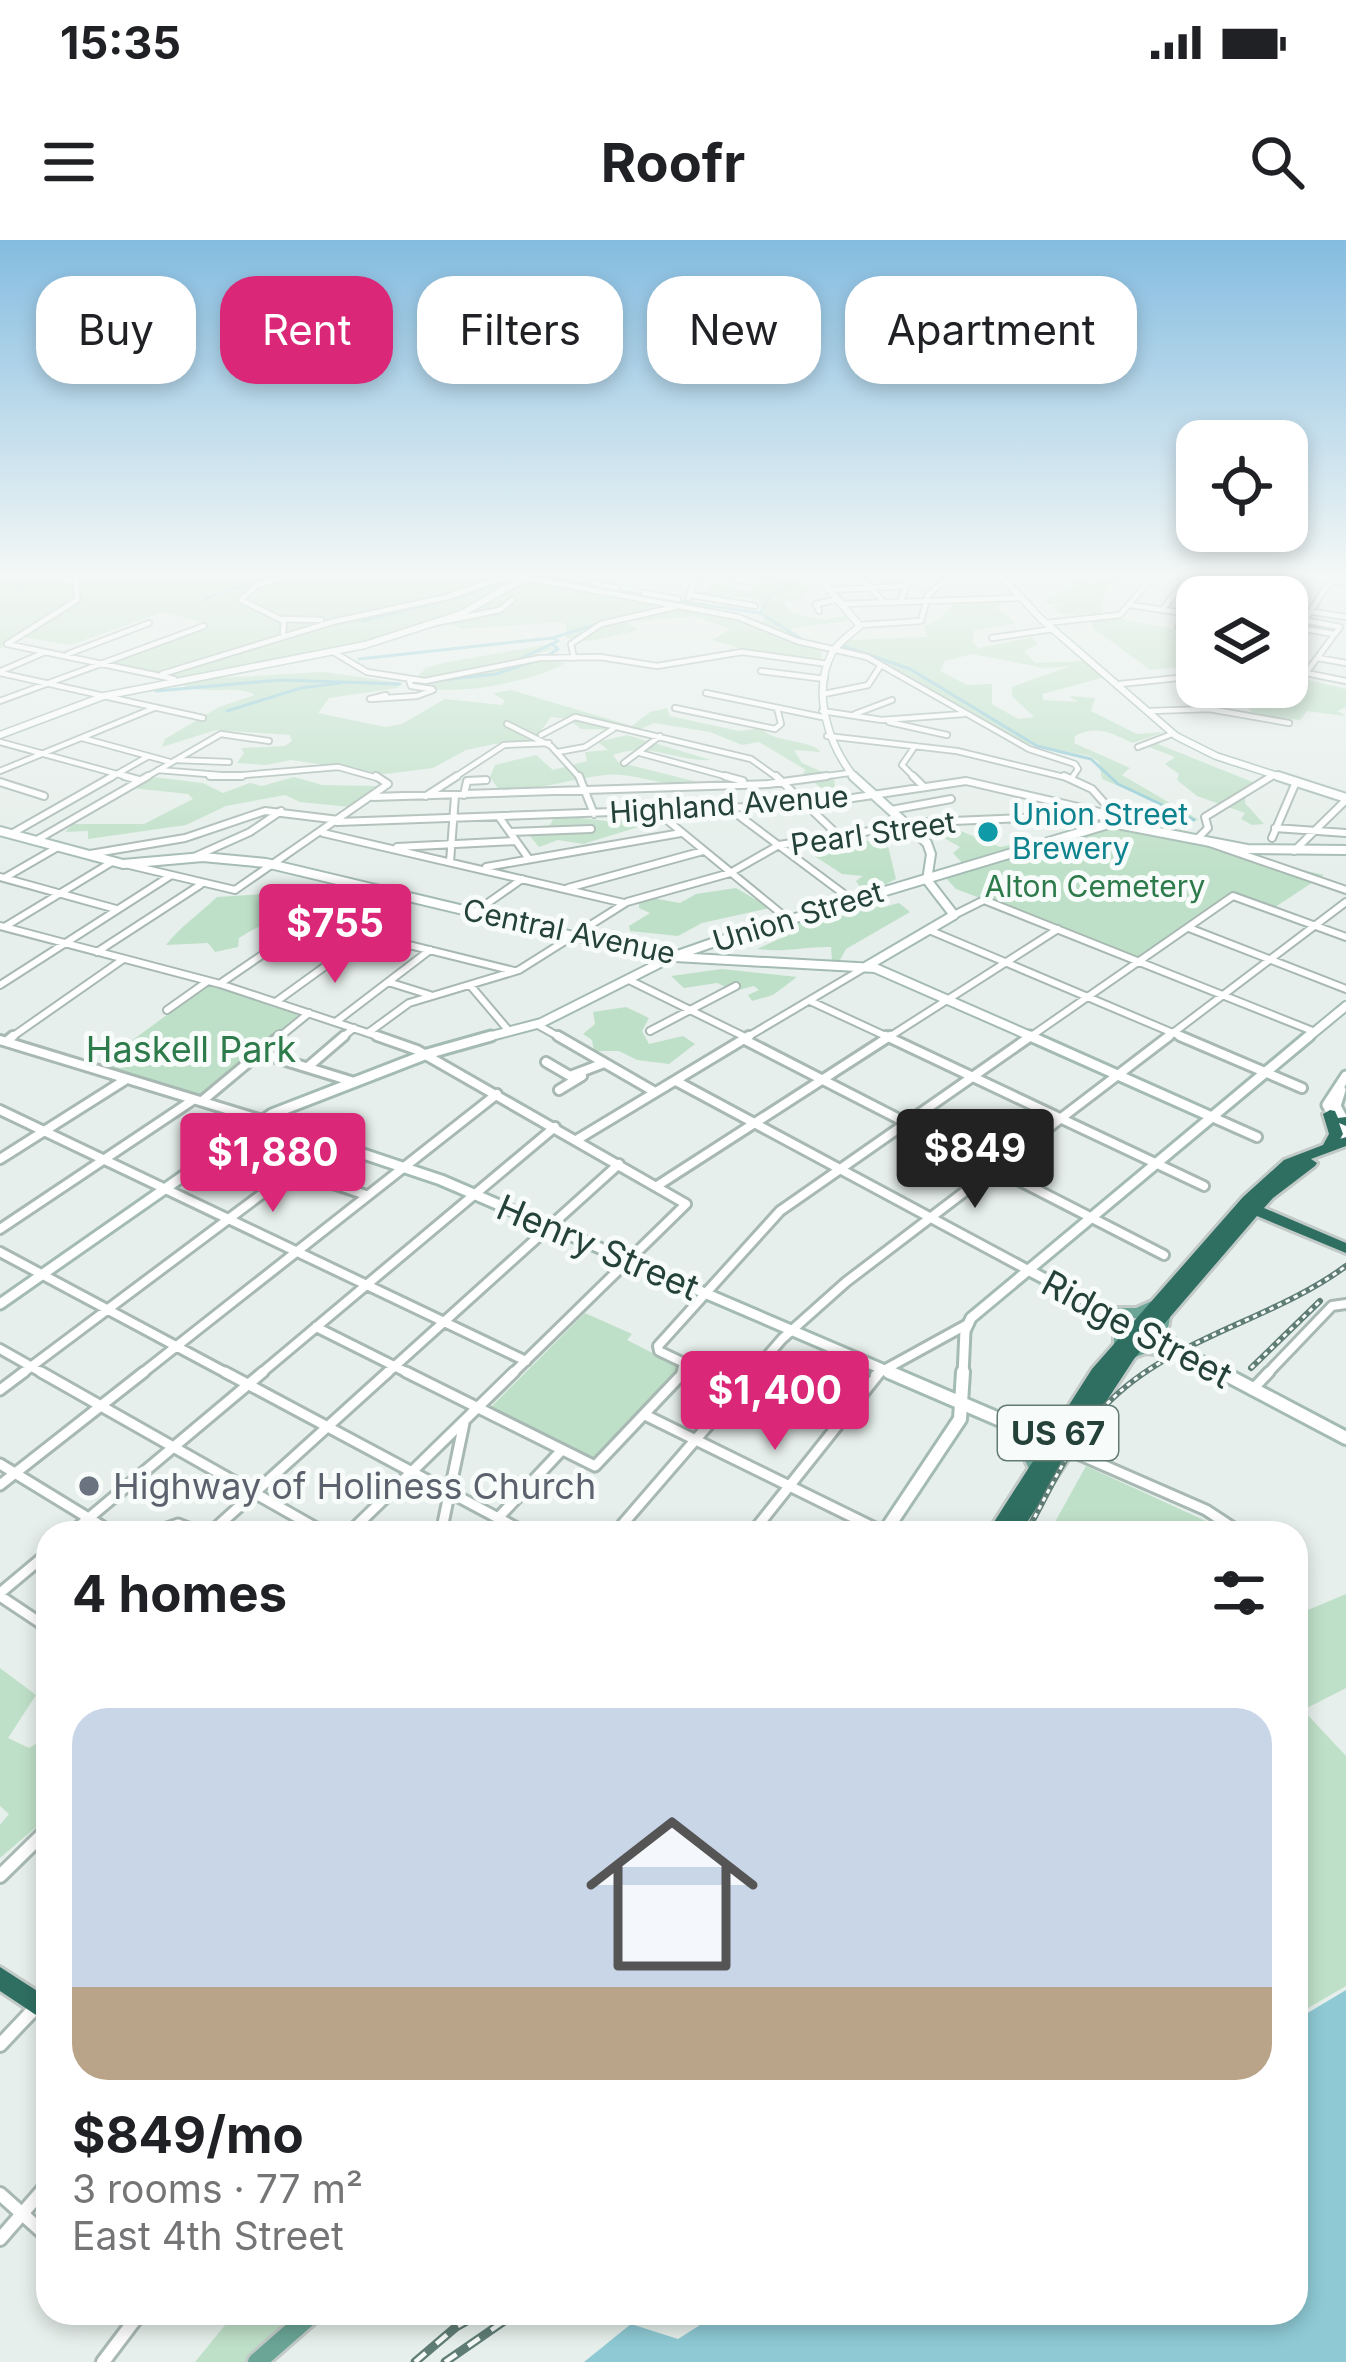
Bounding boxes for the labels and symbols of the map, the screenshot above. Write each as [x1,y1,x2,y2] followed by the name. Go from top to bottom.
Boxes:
[608,778,850,830] street label: Highland Avenue
[1012,796,1188,866] place label: Union Street Brewery
[788,804,958,862] street label: Pearl Street
[975,819,1001,845] marker: Union Street Brewery
[985,868,1206,904] park label: Alton Cemetery
[708,873,887,959] street label: Union Street
[264,884,406,986] pin: $755
[460,891,679,971] street label: Central Avenue
[86,1027,297,1071] park label: Haskell Park
[904,1109,1046,1211] pin: $849
[175,1113,371,1215] pin: $1,880
[490,1185,706,1309] street label: Henry Street
[1035,1261,1240,1398] street label: Ridge Street
[677,1351,873,1453] pin: $1,400
[998,1406,1118,1460] road number: US 67
[113,1464,596,1508] place label: Highway of Holiness Church
[76,1473,102,1499] marker: Highway of Holiness Church

